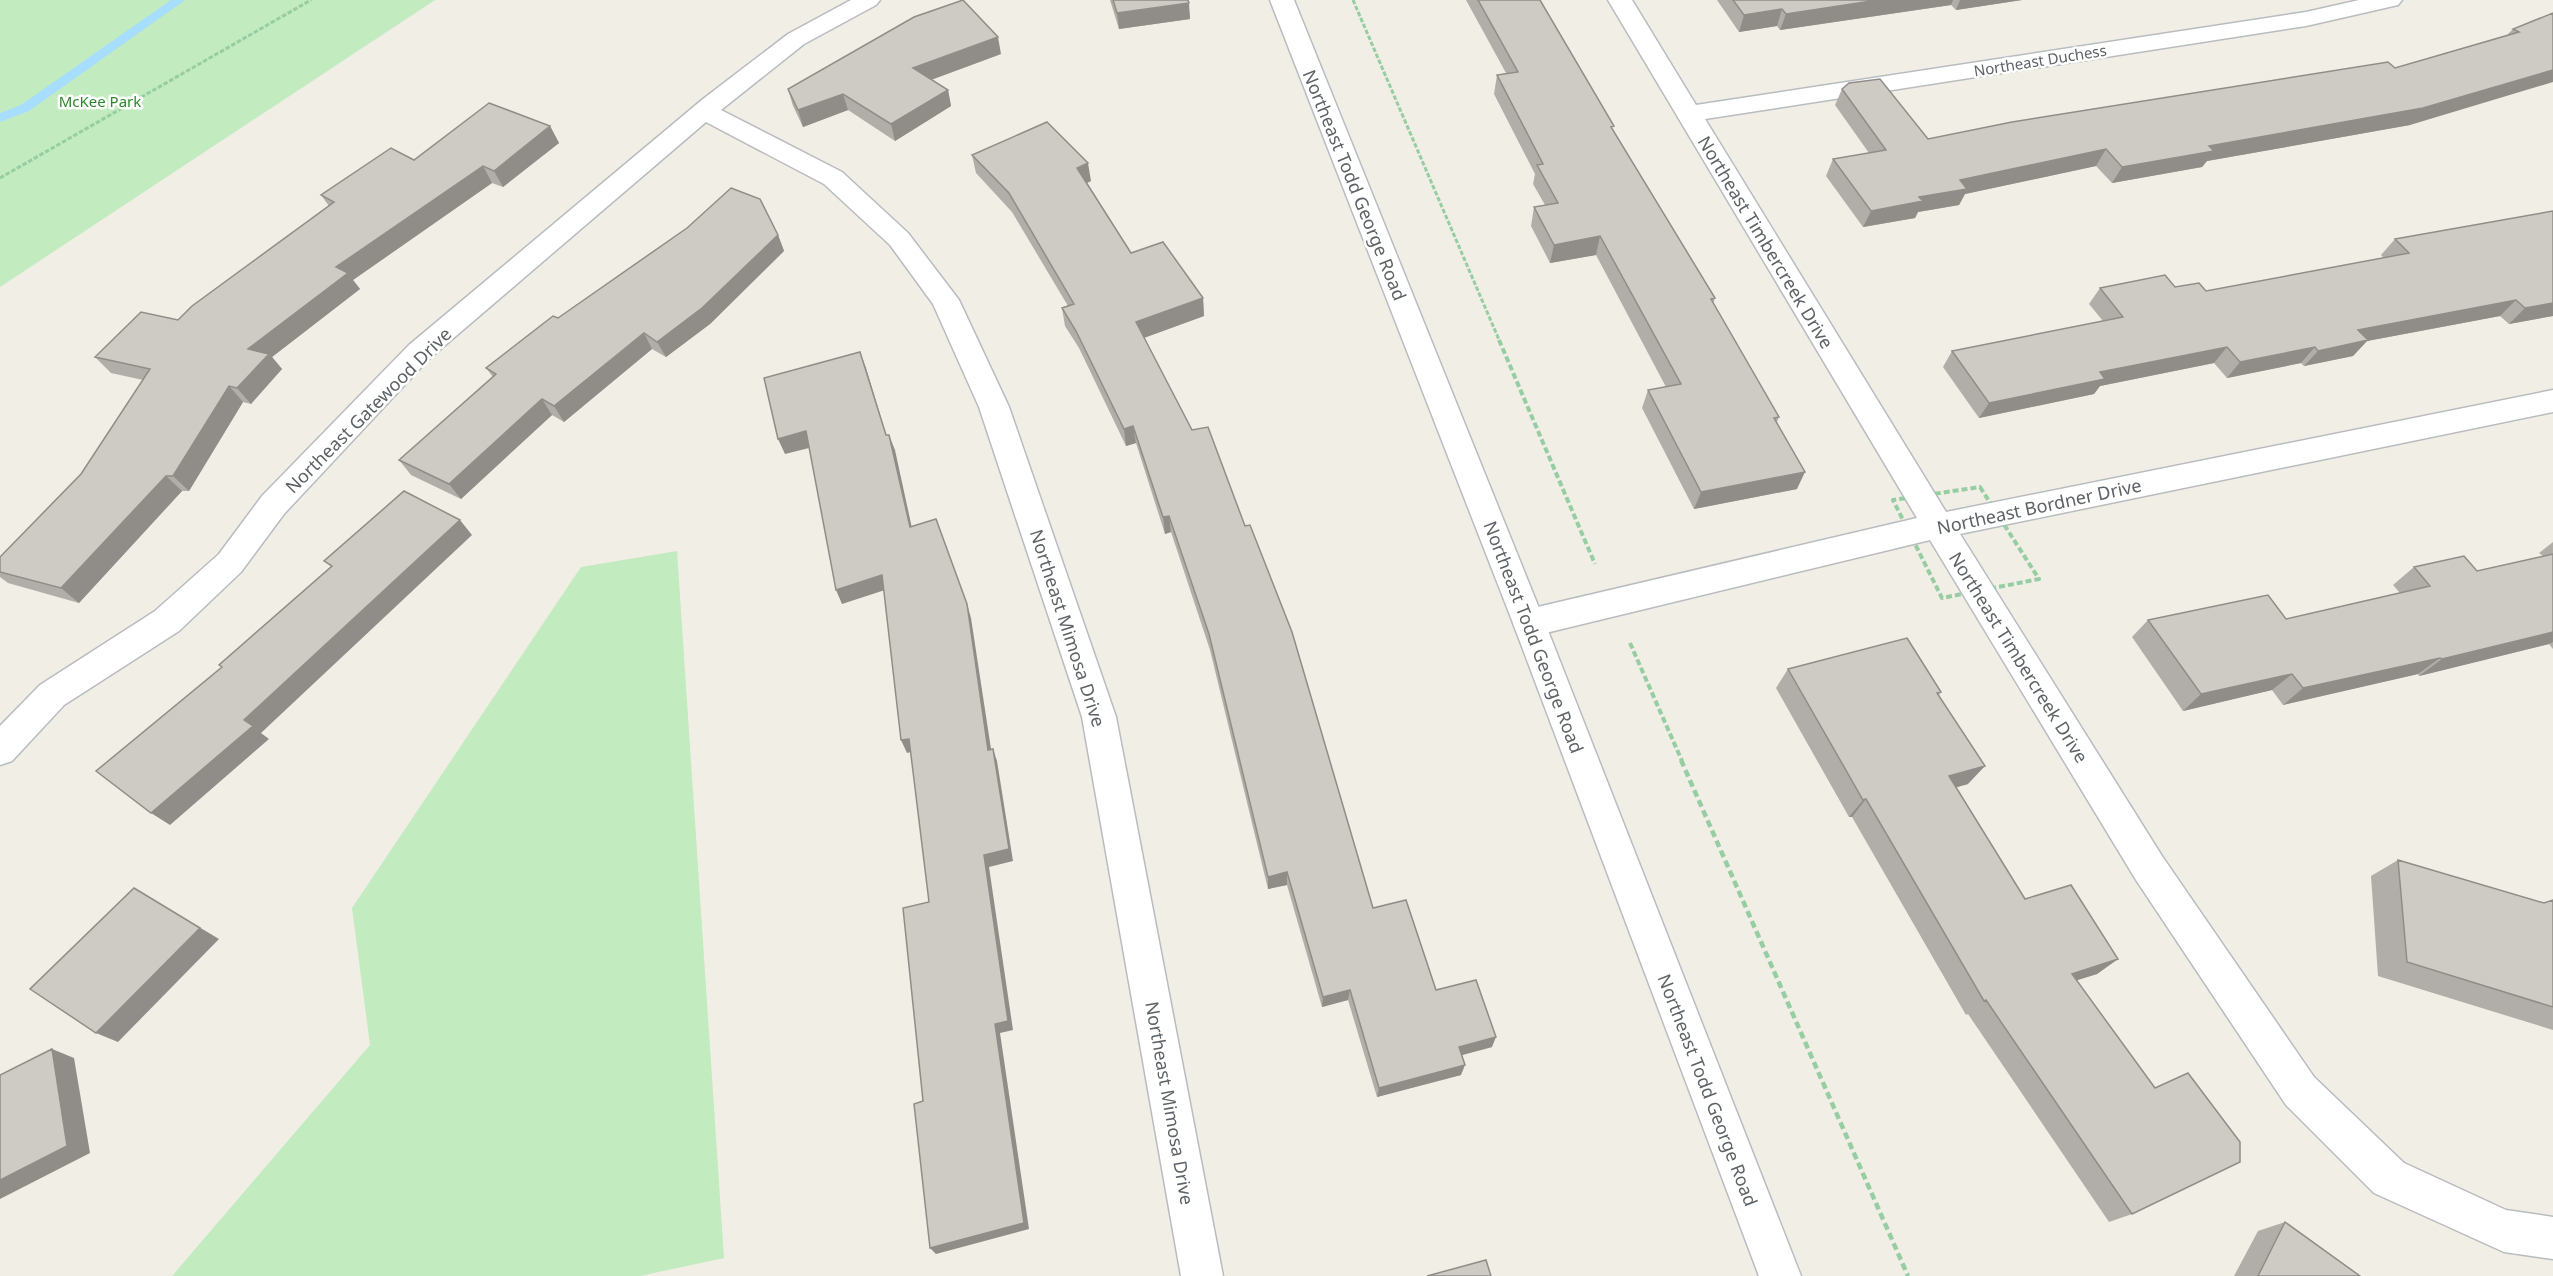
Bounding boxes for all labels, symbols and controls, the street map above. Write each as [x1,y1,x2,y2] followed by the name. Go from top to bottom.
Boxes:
[1972,40,2108,80] street label: Northeast Duchess
[1298,66,1412,304] street label: Northeast Todd George Road
[59,91,141,111] park label: McKee Park
[1693,131,1839,353] street label: Northeast Timbercreek Drive
[280,322,456,498] street label: Northeast Gatewood Drive
[1935,473,2143,539] street label: Northeast Bordner Drive
[1479,518,1589,756] street label: Northeast Todd George Road
[1025,526,1111,730] street label: Northeast Mimosa Drive
[1944,547,2094,767] street label: Northeast Timbercreek Drive
[1653,971,1763,1209] street label: Northeast Todd George Road
[1140,999,1200,1207] street label: Northeast Mimosa Drive

